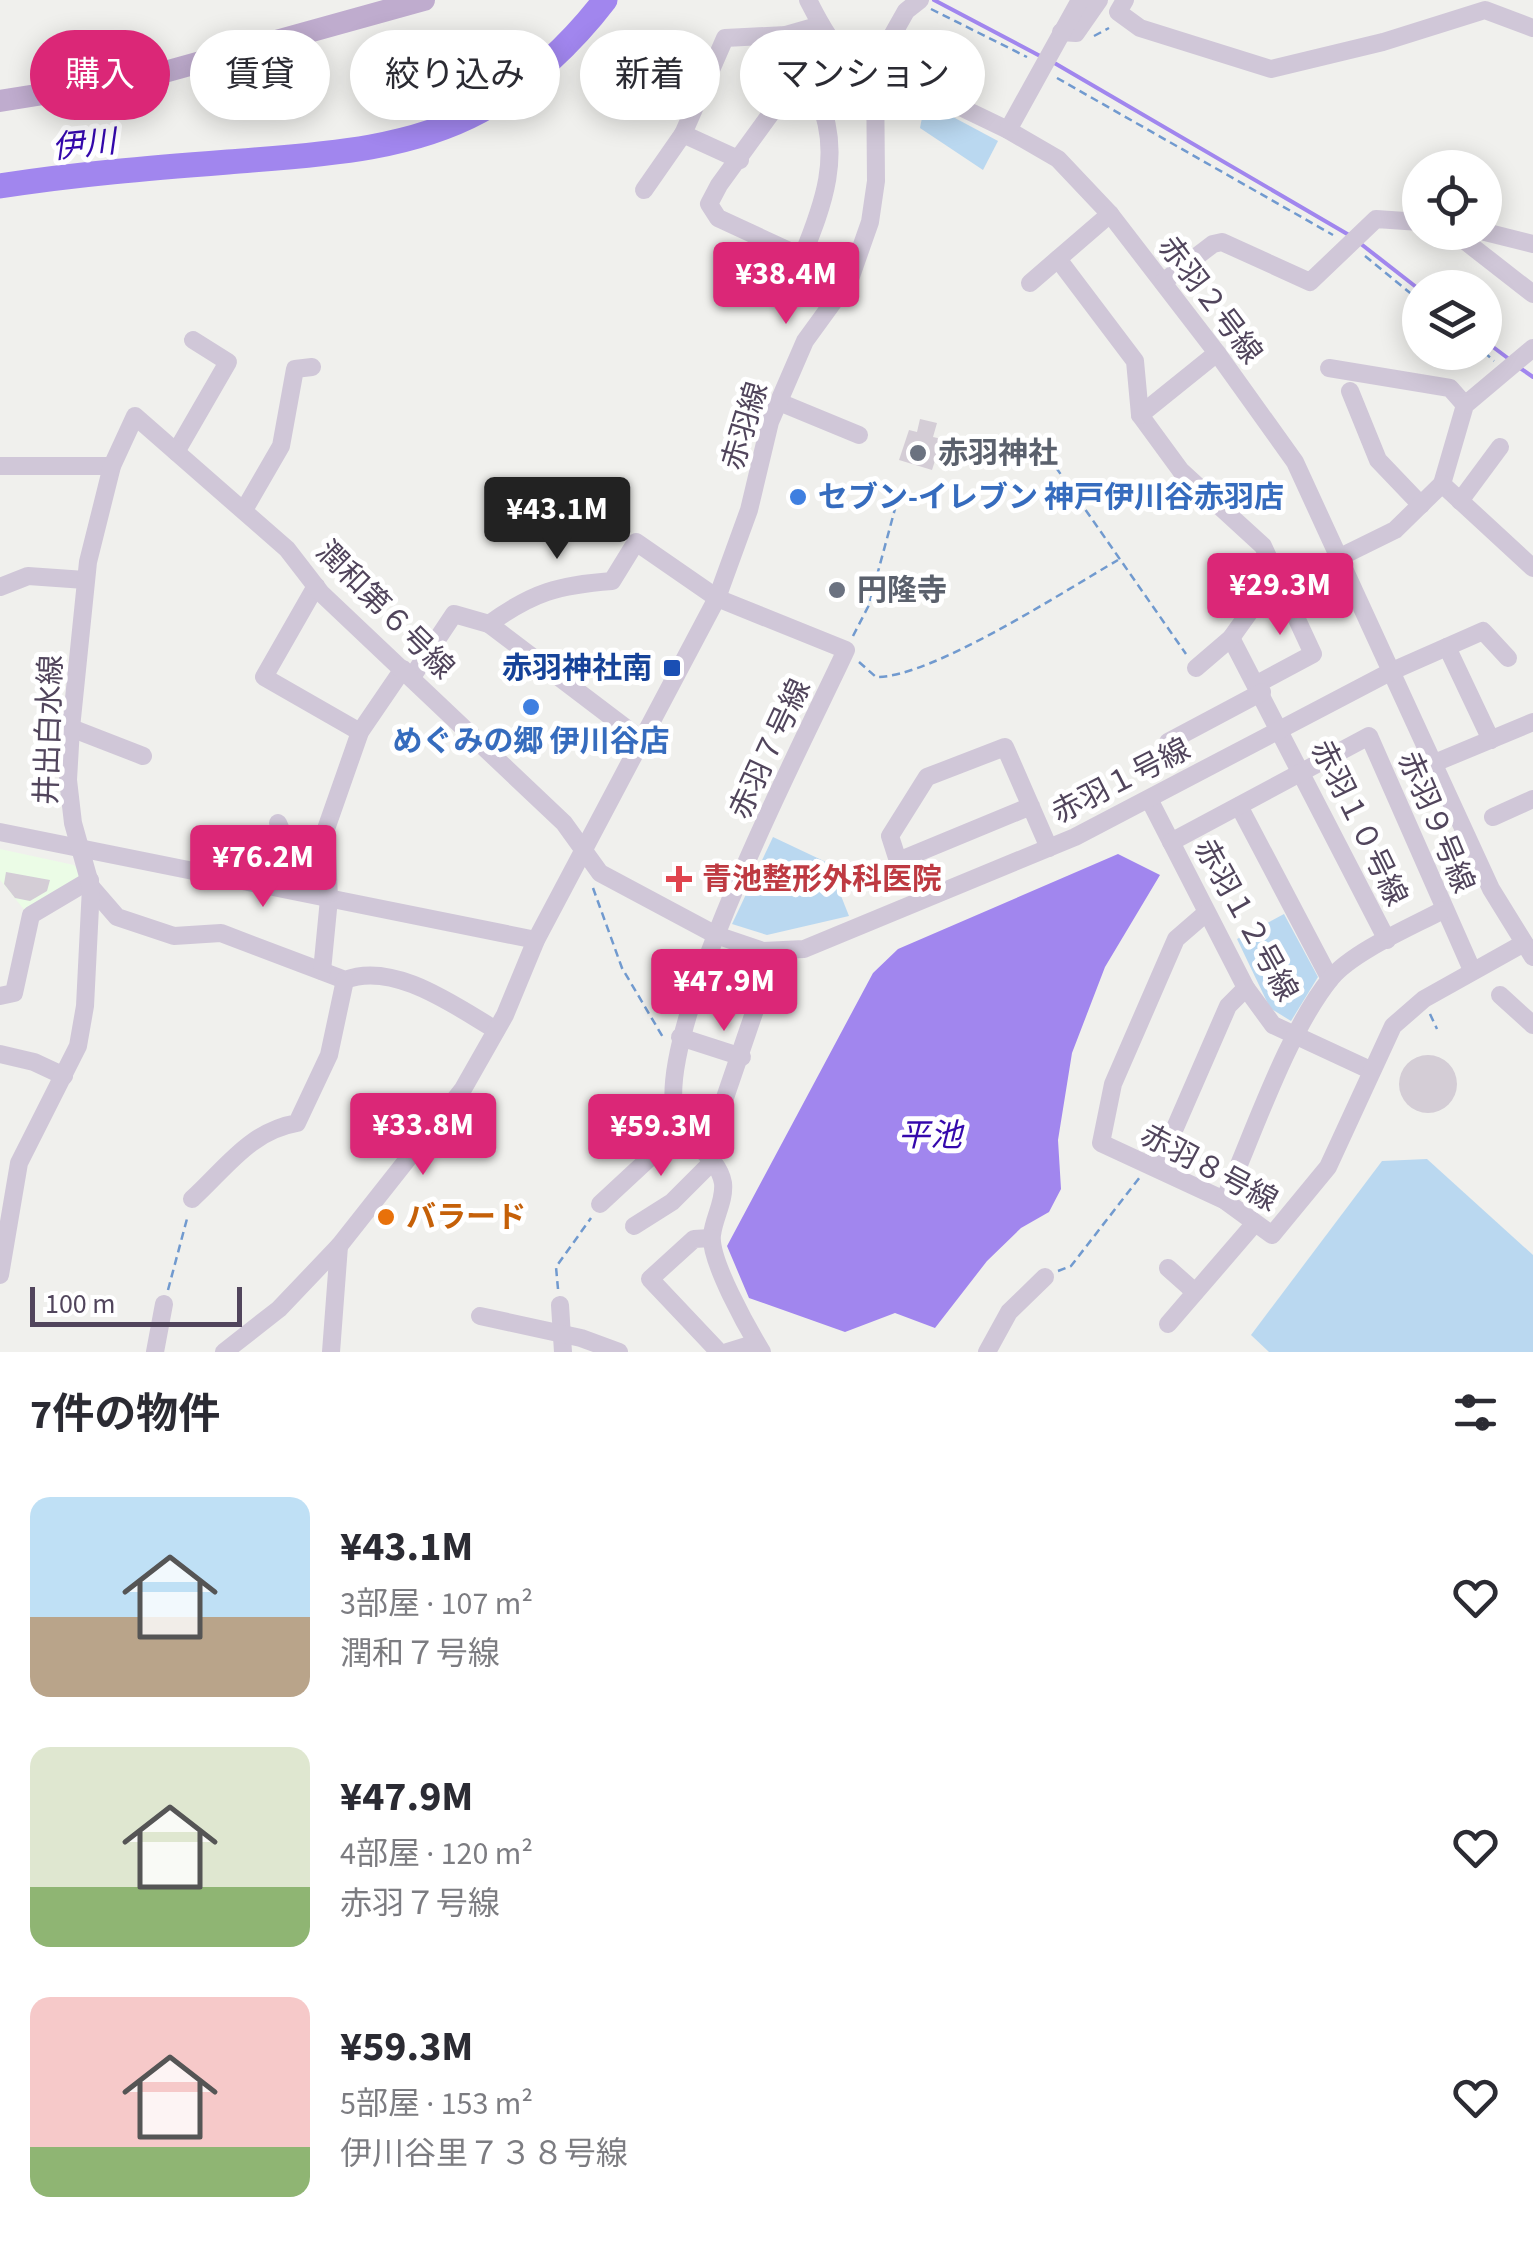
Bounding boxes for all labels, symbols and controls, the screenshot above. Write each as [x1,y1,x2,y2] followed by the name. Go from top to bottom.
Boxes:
[30,30,170,120] chip: 購入
[190,30,330,120] chip: 賃貸
[350,30,560,120] chip: 絞り込み
[580,30,720,120] chip: 新着
[740,30,985,120] chip: マンション
[50,118,121,171] water label: 伊川
[1402,150,1502,370] map controls
[1402,150,1502,250] button: locate
[1148,227,1272,373] street label: 赤羽２号線
[705,242,867,327] pin: ¥38.4M
[735,251,837,297] text: ¥38.4M
[1402,270,1502,370] button: layers
[711,377,779,475] street label: 赤羽線
[938,432,1058,475] place label: 赤羽神社
[907,442,929,464] marker: 赤羽神社
[818,476,1284,519] place label: セブン-イレブン 神戸伊川谷赤羽店
[476,477,638,562] pin: ¥43.1M
[506,486,608,532] text: ¥43.1M
[787,486,809,508] marker: セブン-イレブン 神戸伊川谷赤羽店
[306,531,464,689] street label: 潤和第６号線
[1199,553,1361,638] pin: ¥29.3M
[1229,562,1331,608] text: ¥29.3M
[857,569,947,612] place label: 円隆寺
[826,579,848,601] marker: 円隆寺
[502,647,652,690] place label: 赤羽神社南
[25,654,73,806] street label: 井出白水線
[661,657,683,679] marker: 赤羽神社南
[719,672,821,826] street label: 赤羽７号線
[520,696,542,718] marker: めぐみの郷 伊川谷店
[393,720,669,763] place label: めぐみの郷 伊川谷店
[1044,728,1198,834] street label: 赤羽１号線
[1300,733,1418,913] street label: 赤羽１０号線
[1387,745,1485,899] street label: 赤羽９号線
[182,825,344,910] pin: ¥76.2M
[1184,831,1308,1009] street label: 赤羽１２号線
[212,834,314,880] text: ¥76.2M
[702,858,942,901] place label: 青池整形外科医院
[666,866,692,892] marker: 青池整形外科医院
[643,949,805,1034] pin: ¥47.9M
[673,958,775,1004] text: ¥47.9M
[342,1093,504,1178] pin: ¥33.8M
[580,1094,742,1179] pin: ¥59.3M
[372,1102,474,1148] text: ¥33.8M
[610,1103,712,1149] text: ¥59.3M
[898,1113,965,1159] water label: 平池
[1133,1114,1285,1222] street label: 赤羽８号線
[406,1196,526,1239] place label: バラード
[375,1206,397,1228] marker: バラード
[30,1282,242,1326] scale bar
[45,1284,116,1324] text: 100 m
[30,1385,220,1445] text: 7件の物件
[1448,1385,1503,1440] icon: filters
[340,1517,473,1577] text: ¥43.1M
[110,1537,230,1657] icon: home
[1448,1570,1503,1625] icon: heart
[340,1581,533,1627] text: 3部屋 · 107 m²
[340,1631,500,1677] text: 潤和７号線
[340,1767,473,1827] text: ¥47.9M
[110,1787,230,1907] icon: home
[1448,1820,1503,1875] icon: heart
[340,1831,533,1877] text: 4部屋 · 120 m²
[340,1881,500,1927] text: 赤羽７号線
[340,2017,473,2077] text: ¥59.3M
[110,2037,230,2157] icon: home
[1448,2070,1503,2125] icon: heart
[340,2081,533,2127] text: 5部屋 · 153 m²
[340,2131,628,2177] text: 伊川谷里７３８号線

